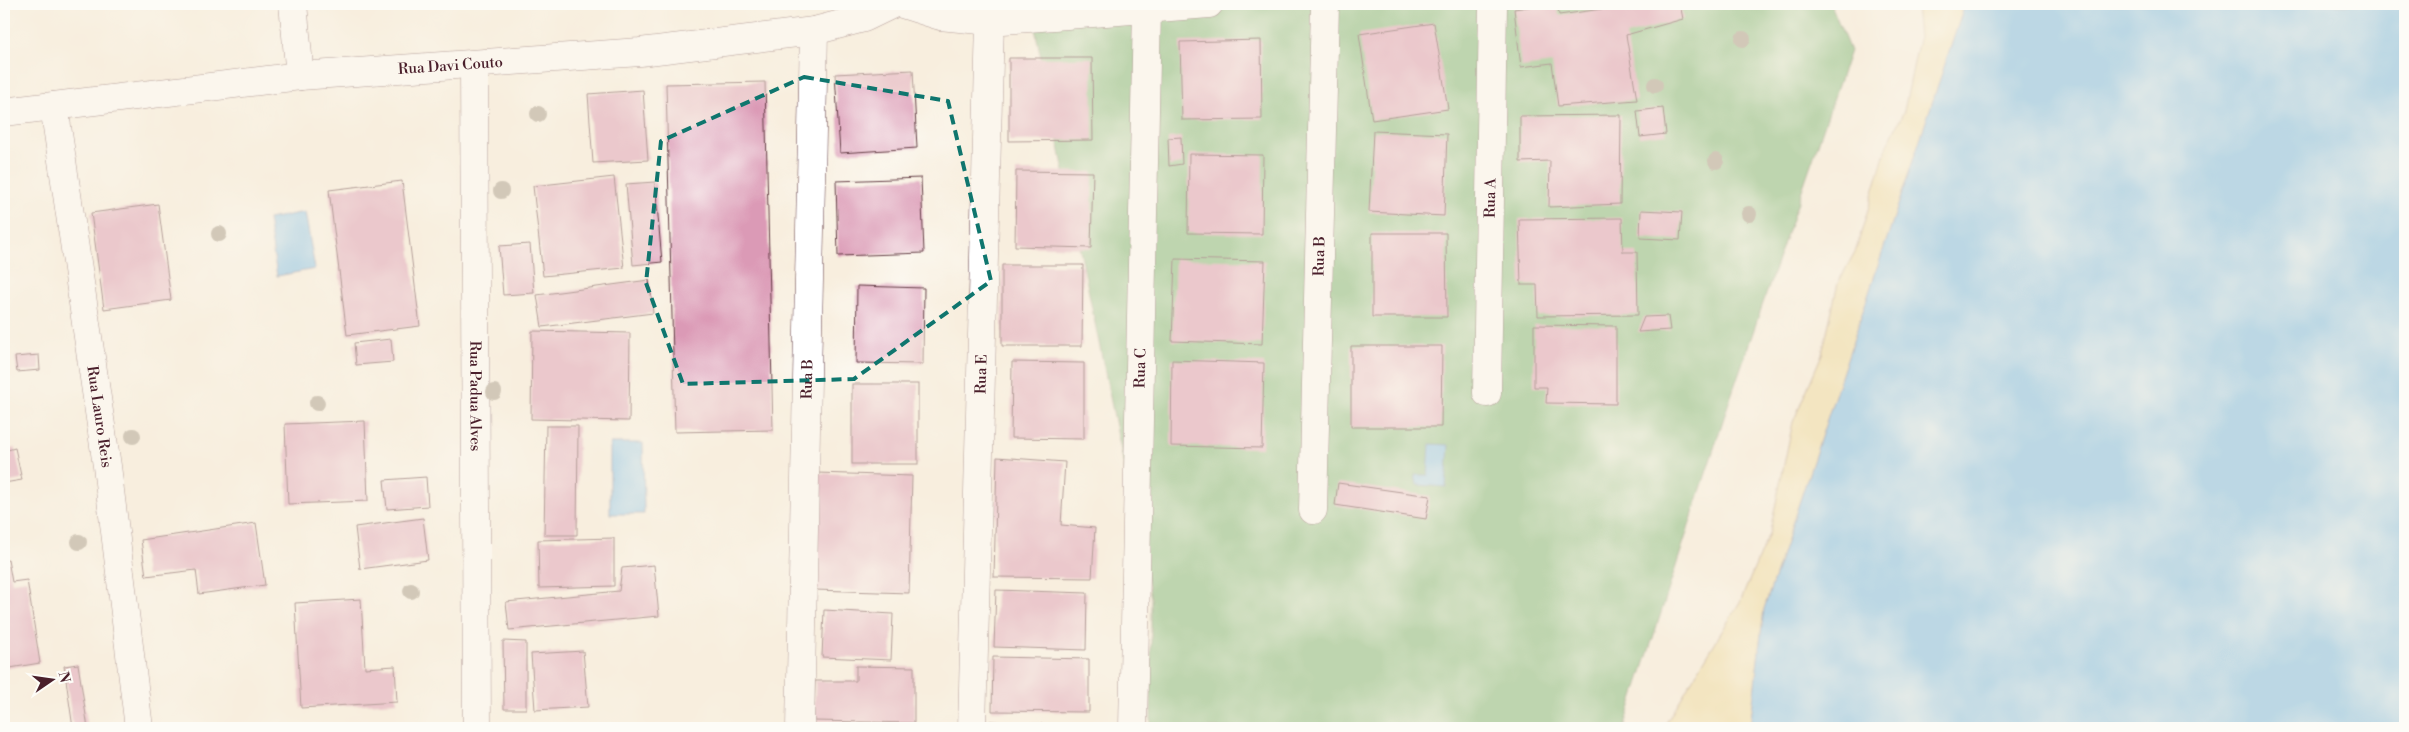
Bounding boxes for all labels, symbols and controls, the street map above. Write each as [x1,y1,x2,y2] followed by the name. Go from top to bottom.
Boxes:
[397,53,504,79] street label: Rua Davi Couto
[1481,177,1500,218] street label: Rua A
[1310,236,1329,276] street label: Rua B
[465,341,485,451] street label: Rua Padua Alves
[1131,348,1150,388] street label: Rua C
[972,354,992,394] street label: Rua E
[798,359,817,399] street label: Rua B
[82,364,116,469] street label: Rua Lauro Reis
[28,654,78,704] north arrow
[54,670,74,685] text: N

